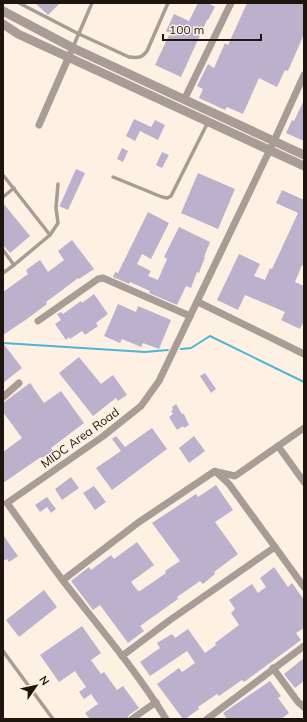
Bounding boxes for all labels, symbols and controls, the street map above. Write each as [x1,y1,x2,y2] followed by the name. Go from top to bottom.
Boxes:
[163,16,261,42] scale bar
[169,22,204,37] text: 100 m
[38,404,122,471] street label: MIDC Area Road
[16,666,56,706] north arrow
[36,673,52,688] text: N

